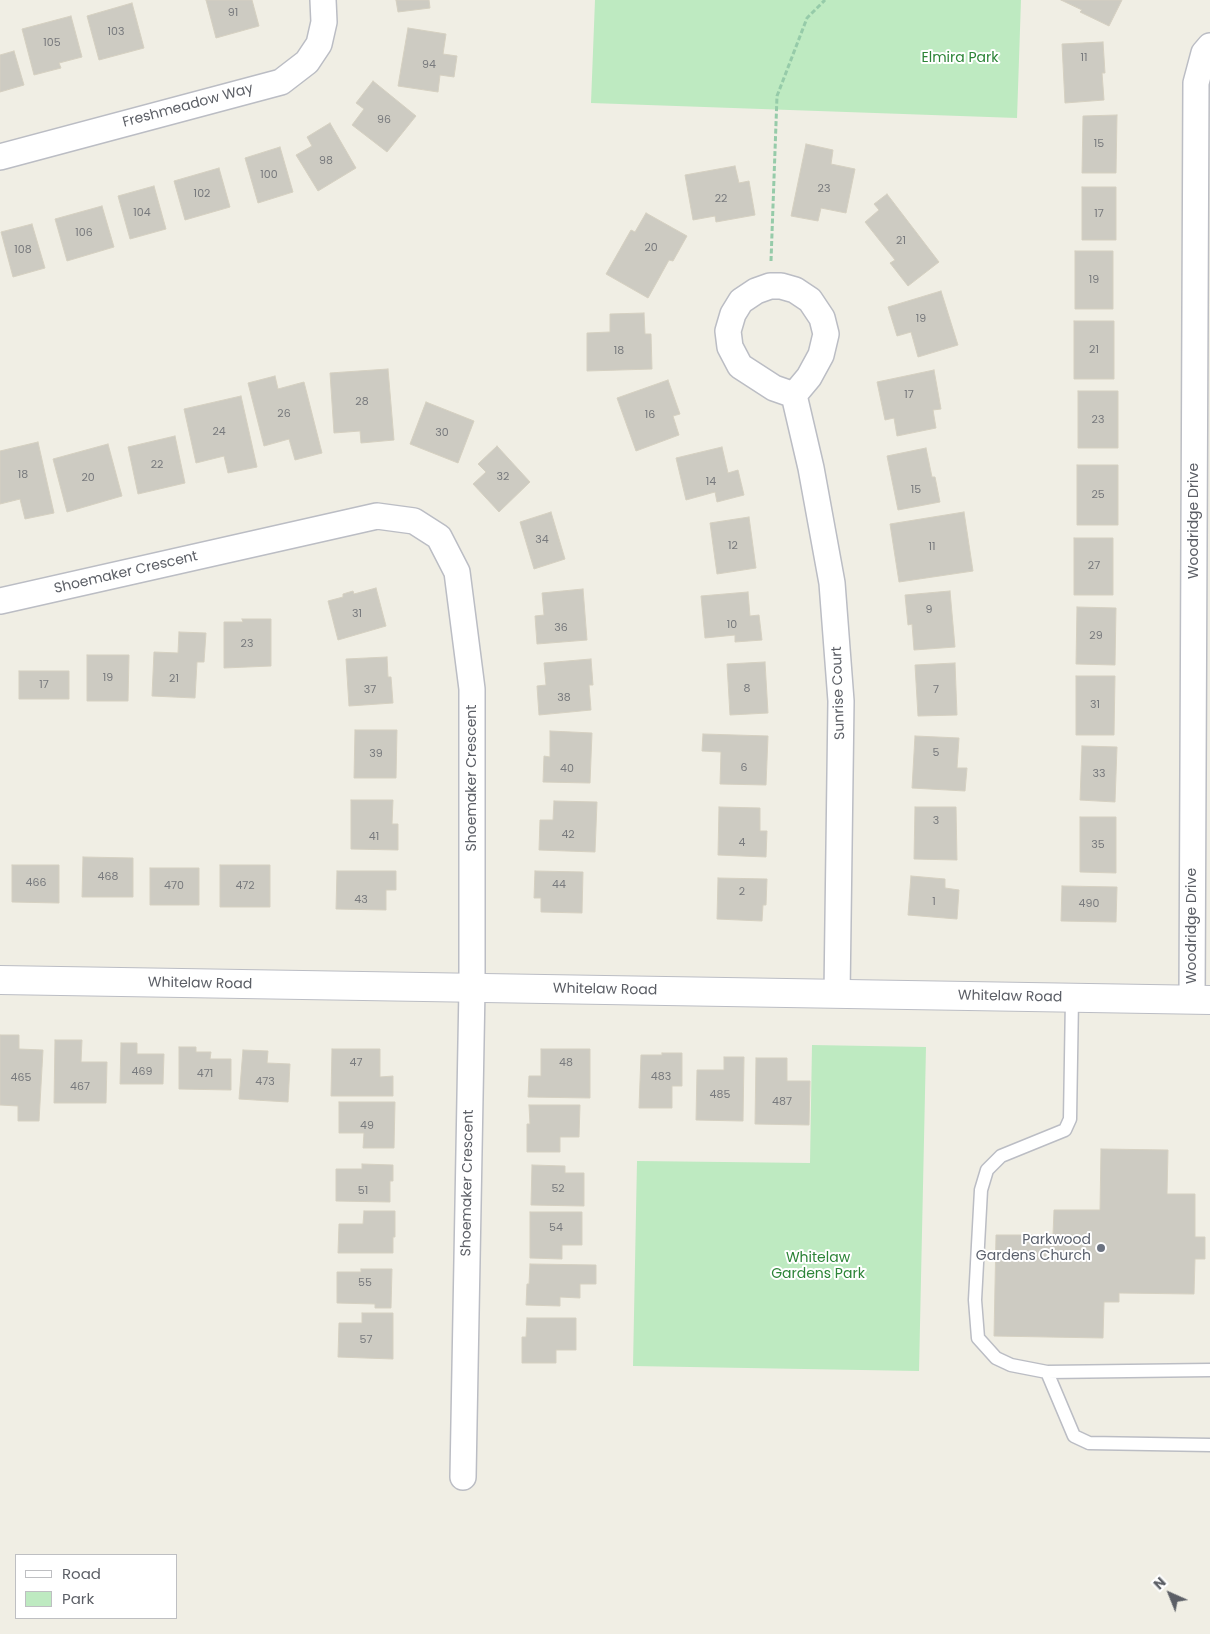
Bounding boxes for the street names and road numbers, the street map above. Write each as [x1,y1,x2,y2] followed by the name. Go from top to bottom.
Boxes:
[121,80,255,132] street label: Freshmeadow Way
[1186,463,1202,579] street label: Woodridge Drive
[53,548,199,598] street label: Shoemaker Crescent
[829,646,849,740] street label: Sunrise Court
[464,705,480,851] street label: Shoemaker Crescent
[1184,868,1200,984] street label: Woodridge Drive
[148,975,252,993] street label: Whitelaw Road
[553,981,657,999] street label: Whitelaw Road
[958,988,1062,1006] street label: Whitelaw Road
[458,1109,478,1257] street label: Shoemaker Crescent

